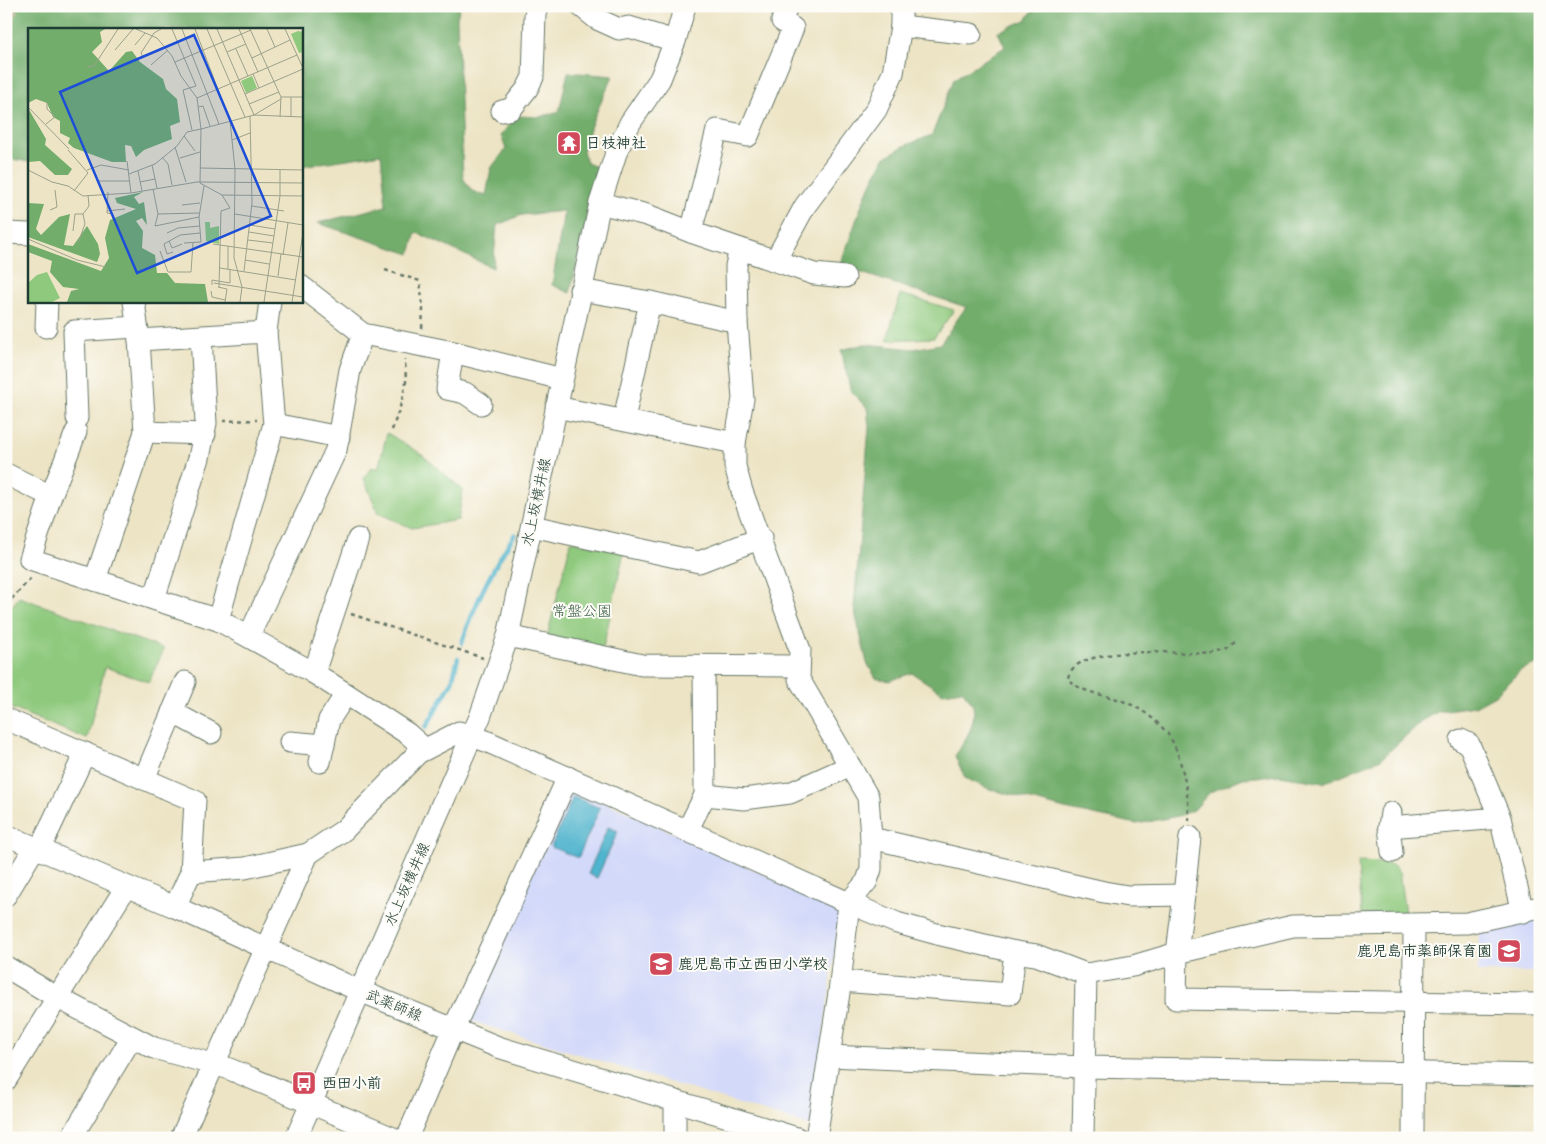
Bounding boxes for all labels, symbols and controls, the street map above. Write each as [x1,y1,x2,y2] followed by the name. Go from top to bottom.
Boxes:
[28,28,302,302] inset map
[556,130,582,156] temple icon: 日枝神社
[586,133,646,153] place label: 日枝神社
[517,456,555,548] street label: 水上坂横井線
[552,601,612,621] park label: 常盤公園
[380,839,434,929] street label: 水上坂横井線
[1496,938,1522,964] school or university icon: 鹿児島市薬師保育園
[1357,941,1492,961] place label: 鹿児島市薬師保育園
[648,951,674,977] school or university icon: 鹿児島市立西田小学校
[678,954,828,974] place label: 鹿児島市立西田小学校
[362,984,426,1026] street label: 武薬師線
[291,1070,317,1096] bus stop icon: 西田小前
[322,1073,382,1093] place label: 西田小前

